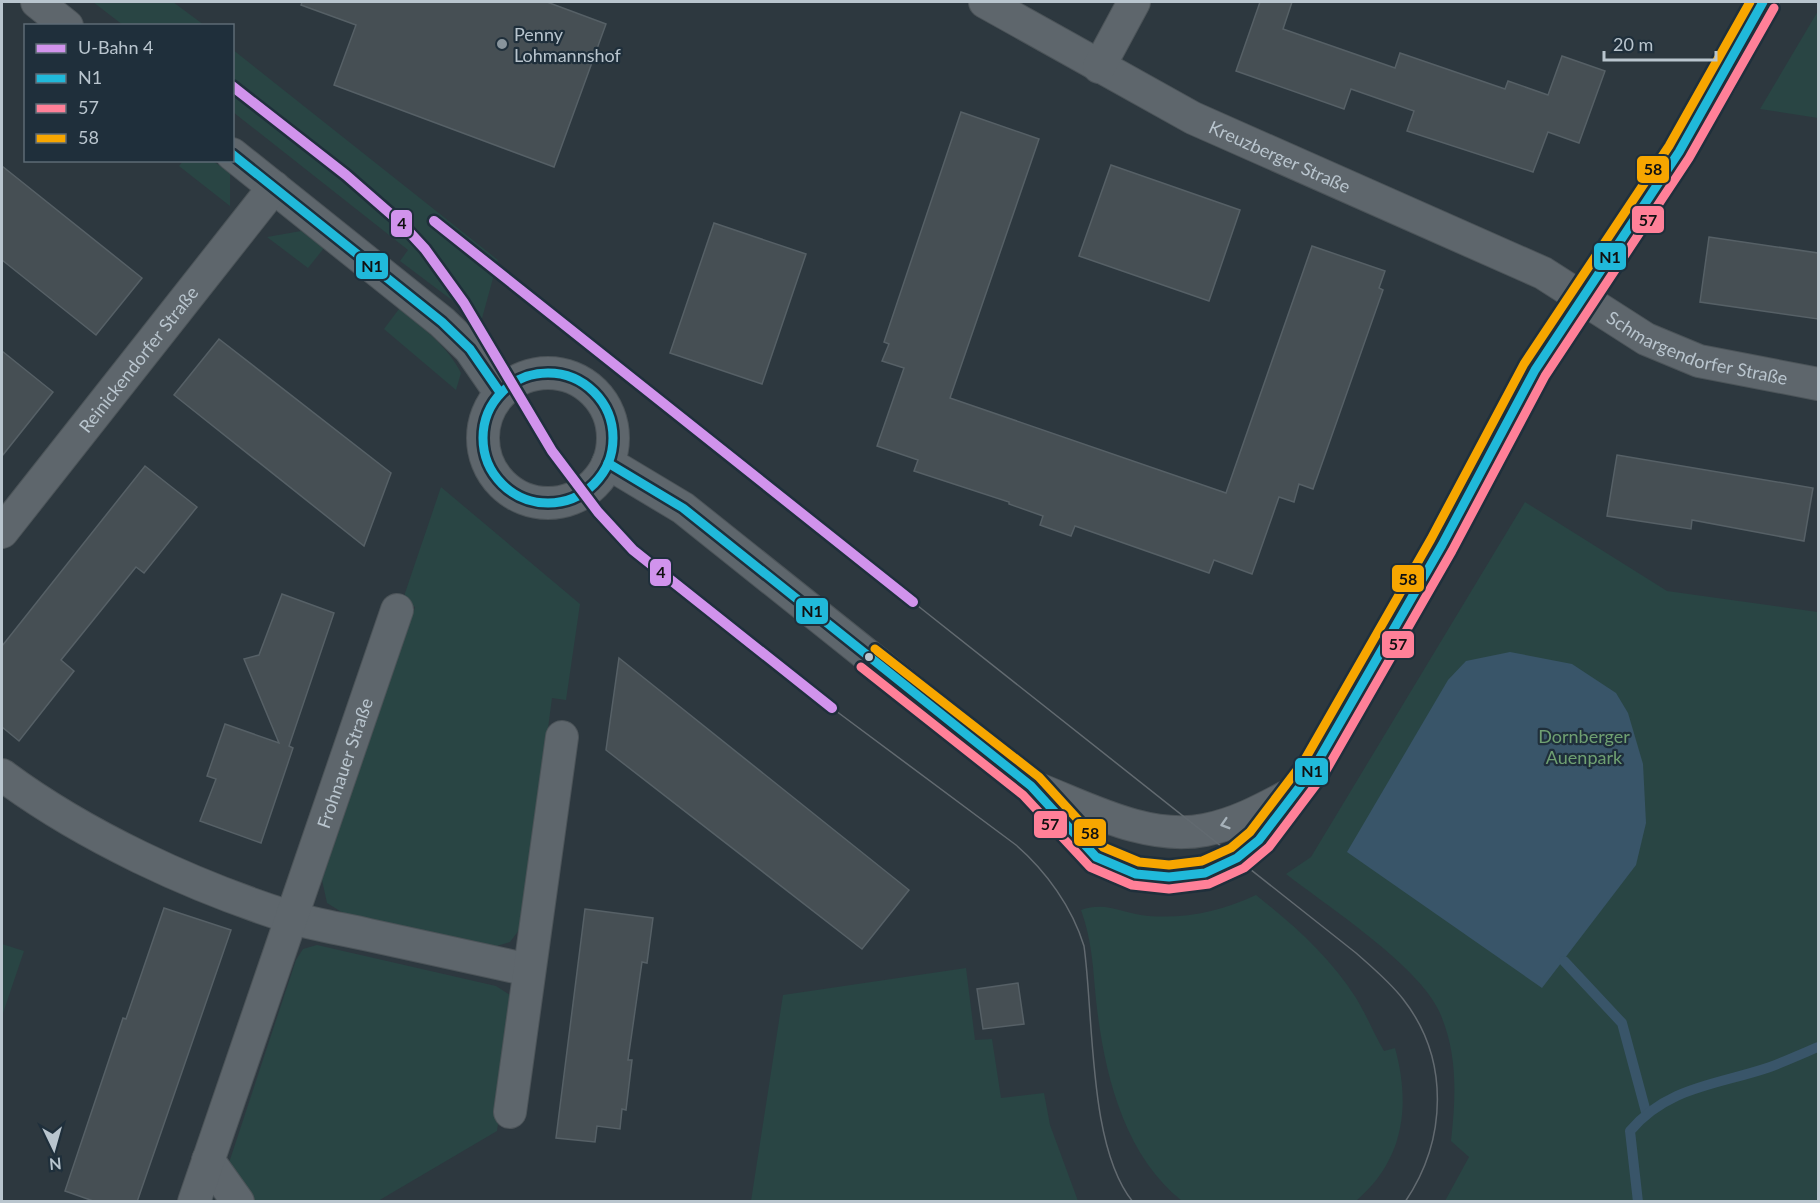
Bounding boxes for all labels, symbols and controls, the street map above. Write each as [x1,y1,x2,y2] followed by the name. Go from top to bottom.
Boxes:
[514,23,622,66] place label: Penny Lohmannshof
[24,24,234,162] legend
[1604,24,1716,62] scale bar
[1613,33,1653,55] text: 20 m
[78,36,154,58] text: U-Bahn 4
[495,37,509,51] marker: Penny Lohmannshof
[78,66,102,88] text: N1
[78,96,99,118] text: 57
[1206,115,1354,197] street label: Kreuzberger Straße
[78,126,99,148] text: 58
[1636,155,1670,184] line badge: 58
[1644,159,1662,178] text: 58
[1631,205,1665,234] line badge: 57
[390,209,413,238] line badge: 4
[1639,210,1657,229] text: 57
[397,213,407,232] text: 4
[1593,242,1627,271] line badge: N1
[1599,247,1621,266] text: N1
[355,252,389,280] line badge: N1
[361,256,383,275] text: N1
[74,282,203,437] street label: Reinickendorfer Straße
[1603,306,1790,389] street label: Schmargendorfer Straße
[649,558,672,587] line badge: 4
[656,562,666,581] text: 4
[1391,564,1425,593] line badge: 58
[1399,569,1417,588] text: 58
[795,597,829,625] line badge: N1
[801,601,823,620] text: N1
[1381,630,1415,659] line badge: 57
[1389,634,1407,653] text: 57
[863,651,875,663] unlabelled marker
[312,695,377,831] street label: Frohnauer Straße
[1538,725,1630,768] park label: Dornberger Auenpark
[1294,757,1329,786] line badge: N1
[1301,761,1323,780] text: N1
[1033,810,1068,839] line badge: 57
[1041,814,1059,833] text: 57
[1220,817,1231,829] one-way arrow
[1073,818,1107,847] line badge: 58
[1081,823,1099,842] text: 58
[24,1119,84,1179] north arrow
[48,1154,62,1174] text: N

